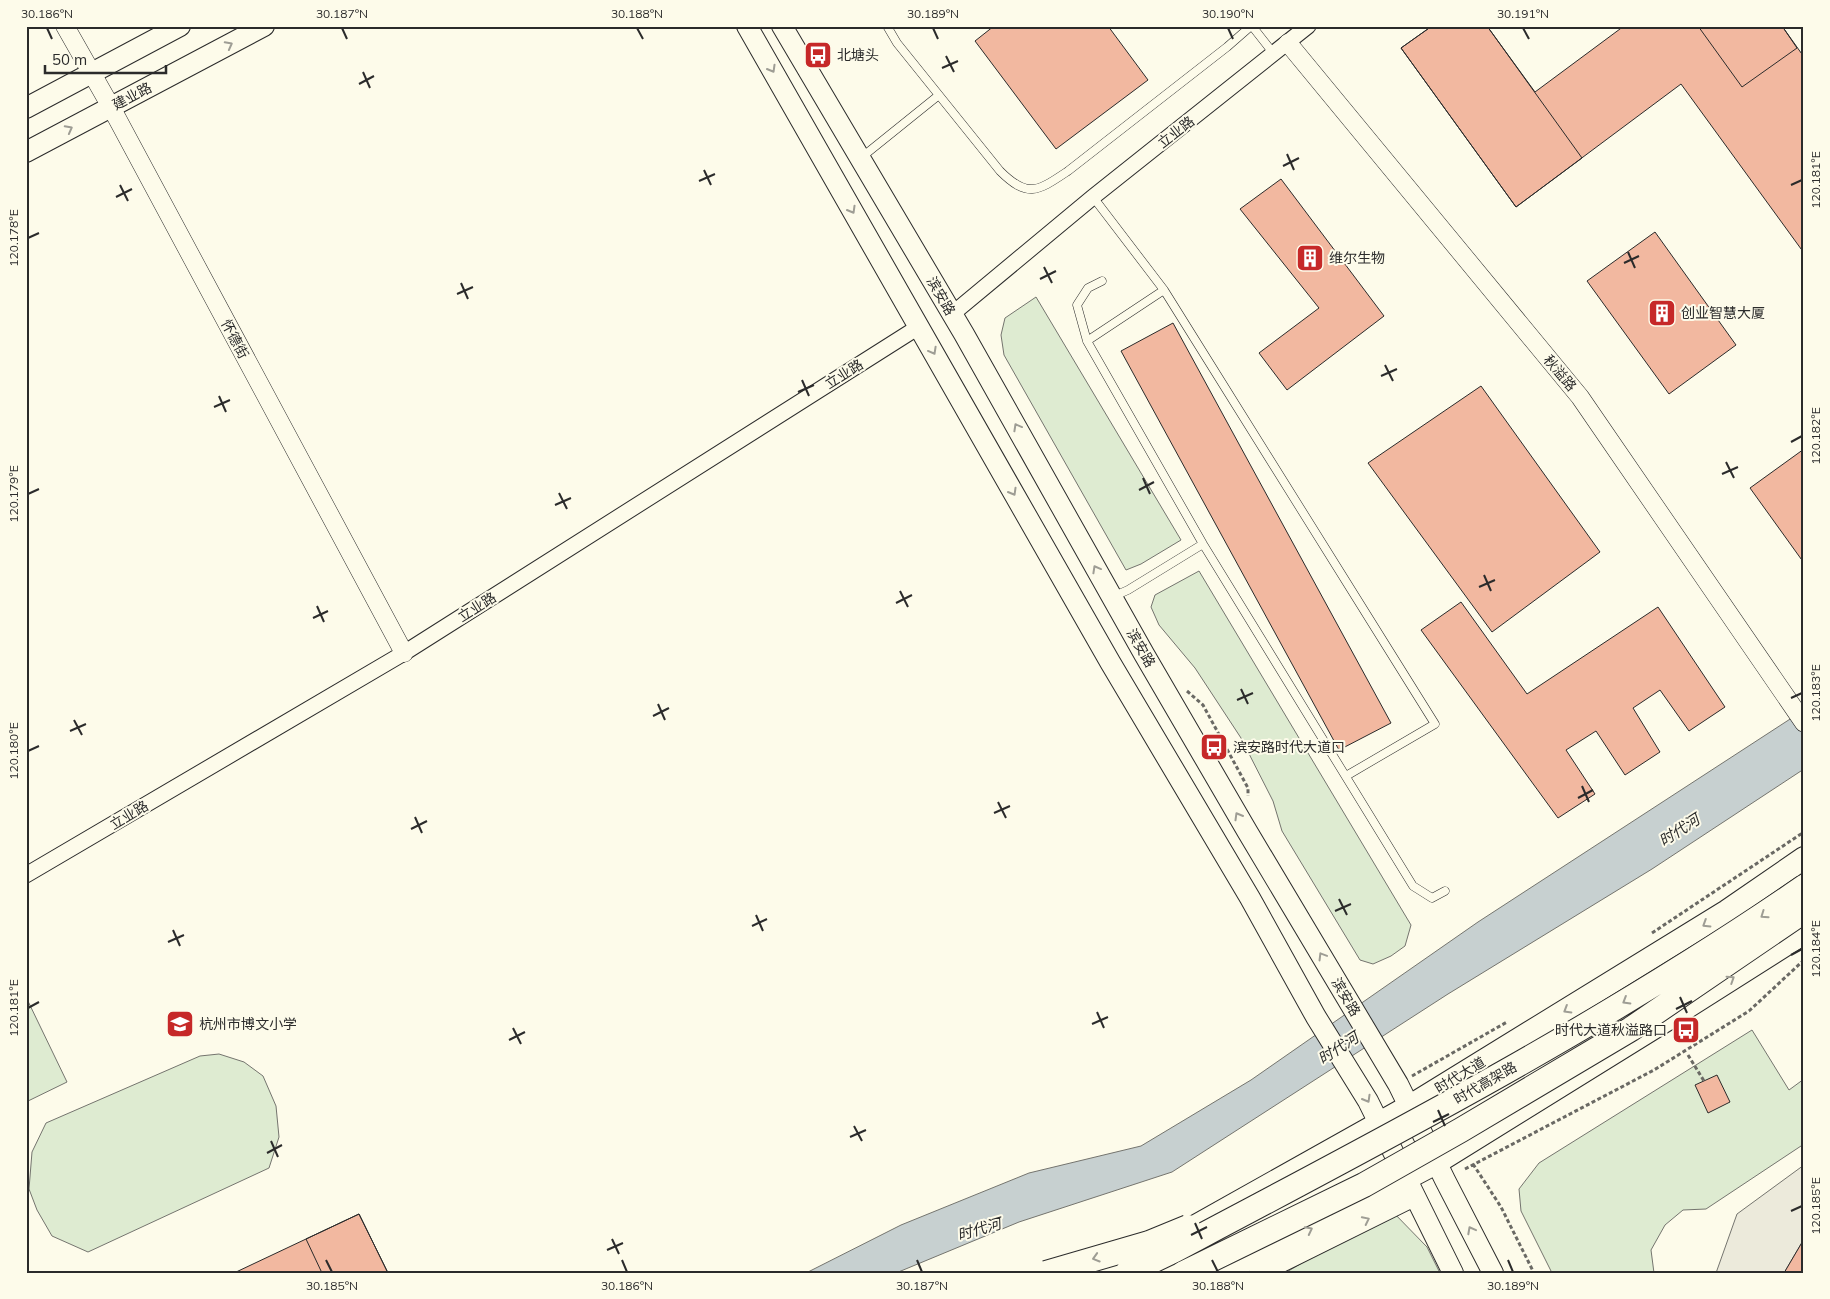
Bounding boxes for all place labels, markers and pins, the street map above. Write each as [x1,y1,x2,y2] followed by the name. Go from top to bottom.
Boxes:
[803,40,833,70] bus stop icon: 北塘头
[837,46,879,64] place label: 北塘头
[1295,243,1325,273] building icon: 维尔生物
[1329,249,1385,267] place label: 维尔生物
[1647,298,1677,328] building icon: 创业智慧大厦
[1681,304,1765,322] place label: 创业智慧大厦
[1199,732,1229,762] bus stop icon: 滨安路时代大道口
[1233,738,1345,756] place label: 滨安路时代大道口
[165,1009,195,1039] school or university icon: 杭州市博文小学
[199,1015,297,1033] place label: 杭州市博文小学
[1671,1015,1701,1045] bus stop icon: 时代大道秋溢路口
[1555,1021,1667,1039] place label: 时代大道秋溢路口

